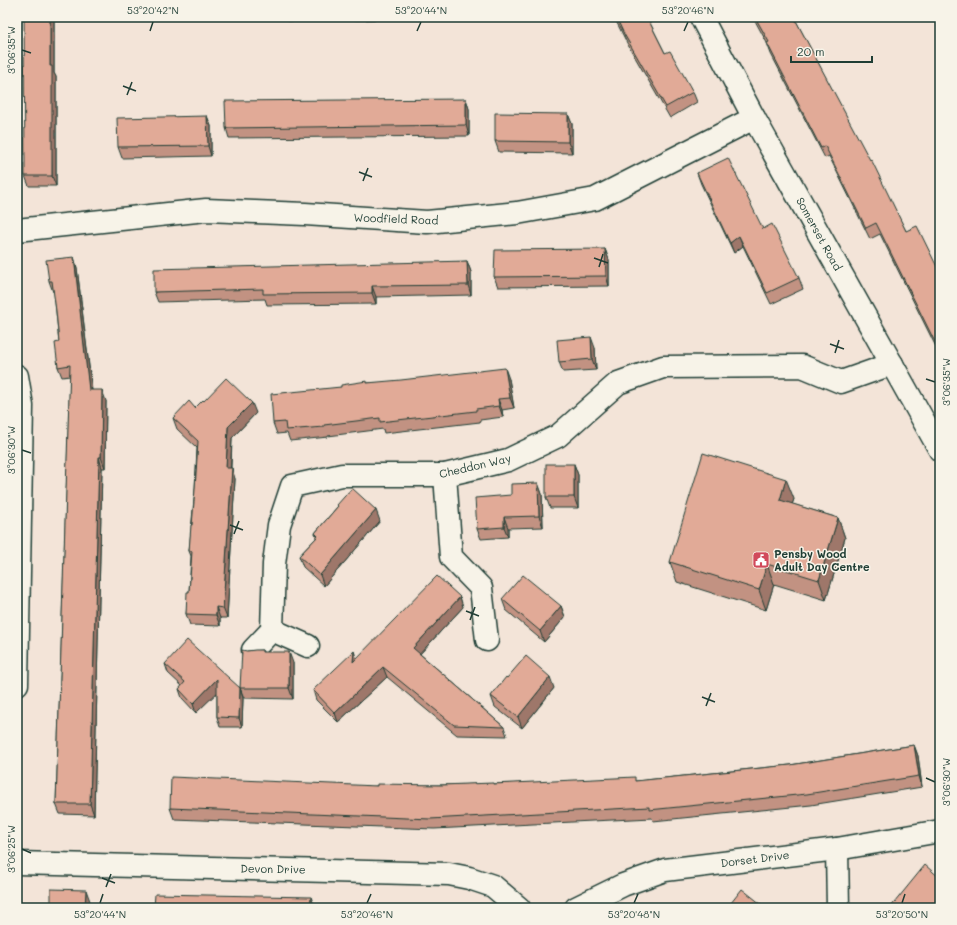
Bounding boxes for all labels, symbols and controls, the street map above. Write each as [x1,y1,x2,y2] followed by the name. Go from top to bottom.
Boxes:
[127,3,179,17] text: 53°20'42"N
[395,3,447,17] text: 53°20'44"N
[662,3,714,17] text: 53°20'46"N
[4,26,18,74] text: 3°06'35"W
[791,38,872,64] scale bar
[797,43,825,59] text: 20 m
[793,194,846,273] street label: Somerset Road
[353,210,439,227] street label: Woodfield Road
[939,358,953,406] text: 3°06'35"W
[4,426,18,474] text: 3°06'30"W
[438,450,512,481] street label: Cheddon Way
[774,546,870,574] place label: Pensby Wood Adult Day Centre
[751,550,771,570] public building icon: Pensby Wood Adult Day Centre
[939,758,953,806] text: 3°06'30"W
[4,825,18,873] text: 3°06'25"W
[720,847,790,870] street label: Dorset Drive
[240,860,306,877] street label: Devon Drive
[74,907,126,921] text: 53°20'44"N
[341,907,393,921] text: 53°20'46"N
[608,907,660,921] text: 53°20'48"N
[876,907,928,921] text: 53°20'50"N

